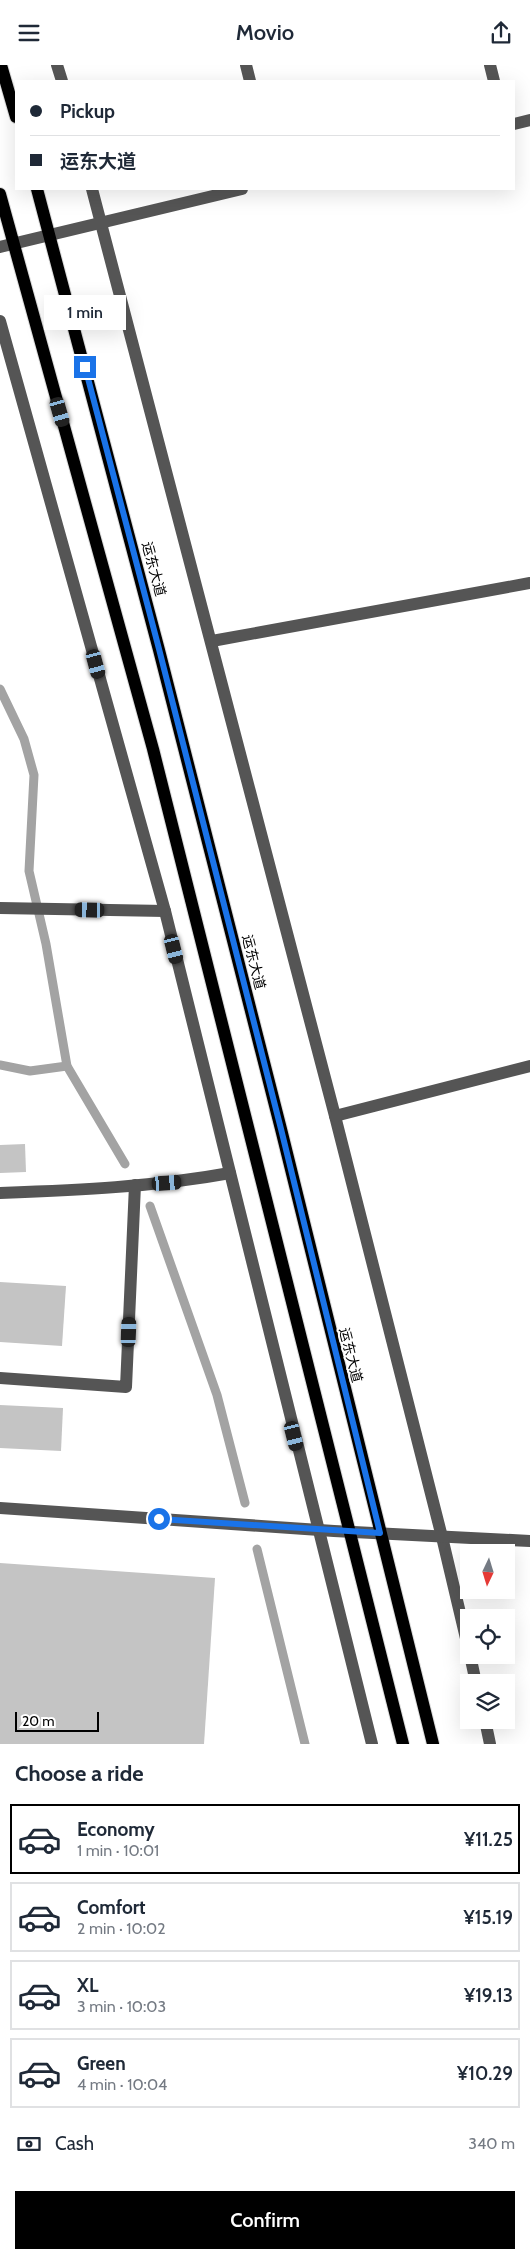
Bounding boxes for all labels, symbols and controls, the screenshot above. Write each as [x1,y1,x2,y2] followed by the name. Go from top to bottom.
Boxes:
[15,19,43,47] icon: menu
[236,19,294,46] text: Movio
[487,19,515,47] icon: share
[60,100,115,123] text: Pickup
[60,150,136,173] text: 运东大道
[44,295,126,329] callout: 1 min
[67,303,103,322] text: 1 min
[74,356,96,378] route end
[48,396,71,428] car
[138,540,170,598] street label: 运东大道
[84,648,107,680] car
[74,902,105,918] car
[163,933,184,965] car
[238,933,270,991] street label: 运东大道
[151,1174,182,1192] car
[120,1317,137,1347] car
[335,1326,367,1384] street label: 运东大道
[283,1420,304,1452] car
[148,1508,170,1530] route start
[460,1544,515,1599] north arrow
[460,1544,515,1729] map controls
[460,1609,515,1664] button: locate
[460,1674,515,1729] button: layers
[15,1709,99,1732] scale bar
[22,1712,55,1730] text: 20 m
[15,1760,144,1787] text: Choose a ride
[17,1817,62,1862] icon: car
[77,1818,155,1841] text: Economy
[464,1828,513,1851] text: ¥11.25
[77,1841,159,1860] text: 1 min · 10:01
[17,1895,62,1940] icon: car
[77,1896,146,1919] text: Comfort
[464,1906,513,1929] text: ¥15.19
[77,1919,166,1938] text: 2 min · 10:02
[17,1973,62,2018] icon: car
[77,1974,98,1997] text: XL
[464,1984,513,2007] text: ¥19.13
[77,1997,166,2016] text: 3 min · 10:03
[17,2051,62,2096] icon: car
[77,2052,126,2075] text: Green
[457,2062,513,2085] text: ¥10.29
[77,2075,167,2094] text: 4 min · 10:04
[15,2130,43,2158] icon: cash
[55,2132,94,2155] text: Cash
[468,2134,515,2153] text: 340 m
[15,2191,515,2249] button: Confirm

